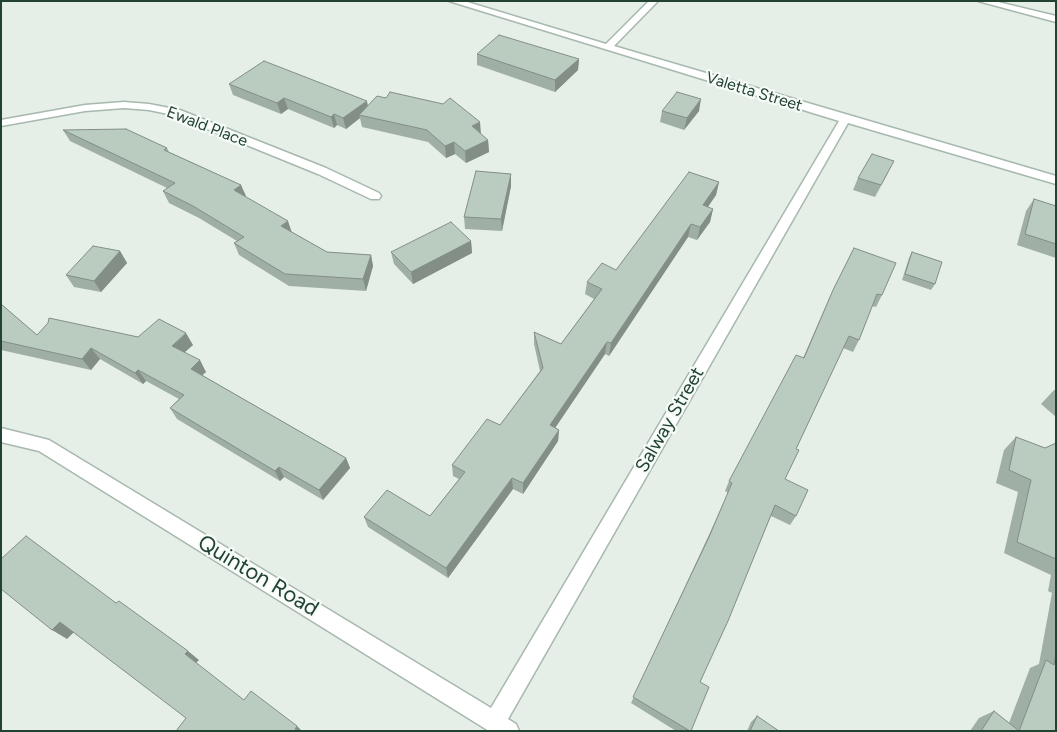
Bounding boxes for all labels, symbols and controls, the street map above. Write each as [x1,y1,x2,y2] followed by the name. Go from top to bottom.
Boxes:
[703,68,805,116] street label: Valetta Street
[164,103,250,151] street label: Ewald Place
[631,363,709,477] street label: Salway Street
[193,530,323,622] street label: Quinton Road

